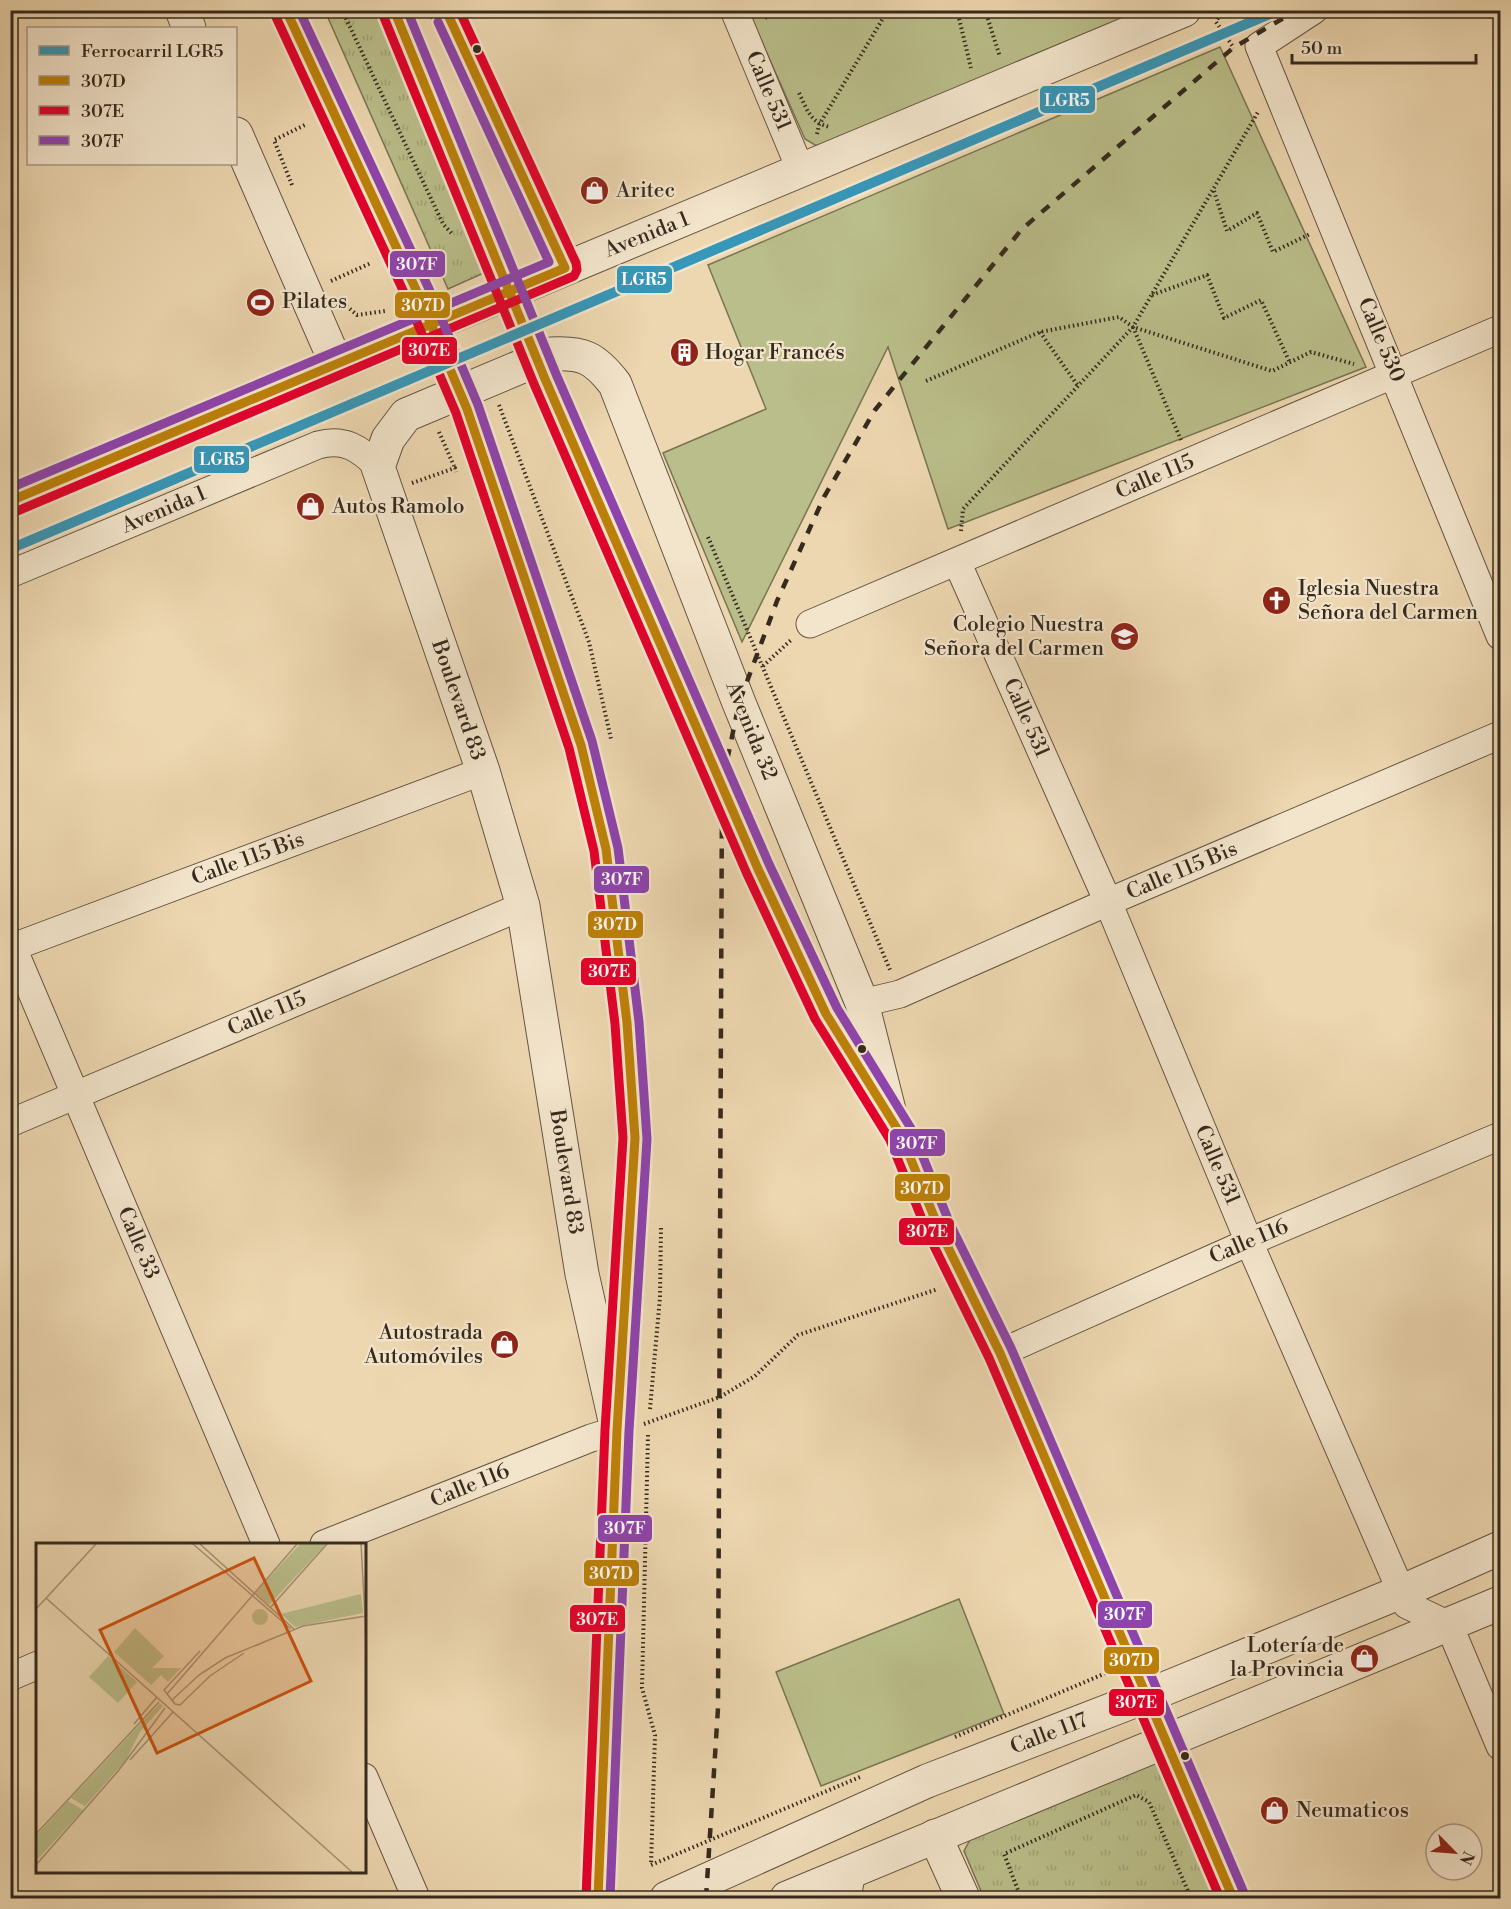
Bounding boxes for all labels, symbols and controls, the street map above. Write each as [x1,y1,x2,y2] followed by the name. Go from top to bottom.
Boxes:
[27,27,237,165] legend
[1292,27,1476,65] scale bar
[1301,37,1343,60] text: 50 m
[81,40,224,63] text: Ferrocarril LGR5
[471,43,483,55] unlabelled marker
[740,47,796,135] street label: Calle 531
[81,70,126,93] text: 307D
[1039,85,1096,114] line badge: LGR5
[1044,91,1090,111] text: LGR5
[81,100,124,123] text: 307E
[81,130,124,153] text: 307F
[579,175,611,207] shop icon: Aritec
[615,178,675,204] place label: Aritec
[600,206,693,264] street label: Avenida 1
[389,250,446,278] line badge: 307F
[396,255,438,275] text: 307F
[616,265,673,294] line badge: LGR5
[621,270,667,290] text: LGR5
[245,286,277,318] sports icon: Pilates
[282,289,347,315] place label: Pilates
[394,291,451,319] line badge: 307D
[1352,294,1410,386] street label: Calle 530
[401,296,445,316] text: 307D
[401,336,458,365] line badge: 307E
[668,337,700,369] building icon: Hogar Francés
[705,340,845,366] place label: Hogar Francés
[408,341,450,361] text: 307E
[193,445,250,474] line badge: LGR5
[1112,449,1198,505] street label: Calle 115
[199,450,245,470] text: LGR5
[117,481,210,540] street label: Avenida 1
[295,491,327,523] shop icon: Autos Ramolo
[331,494,465,520] place label: Autos Ramolo
[1298,576,1479,626] place label: Iglesia Nuestra Señora del Carmen
[1261,585,1293,617] church icon: Iglesia Nuestra Señora del Carmen
[924,612,1104,662] place label: Colegio Nuestra Señora del Carmen
[1109,621,1141,653] school or university icon: Colegio Nuestra Señora del Carmen
[425,635,491,764] street label: Boulevard 83
[997,674,1055,762] street label: Calle 531
[719,677,783,784] street label: Avenida 32
[188,827,308,891] street label: Calle 115 Bis
[1123,836,1241,906] street label: Calle 115 Bis
[593,865,650,894] line badge: 307F
[601,870,643,890] text: 307F
[587,910,644,939] line badge: 307D
[593,915,637,935] text: 307D
[580,957,637,986] line badge: 307E
[588,962,630,982] text: 307E
[224,986,310,1042] street label: Calle 115
[856,1043,868,1055] unlabelled marker
[543,1107,589,1236] street label: Boulevard 83
[1189,1121,1245,1209] street label: Calle 531
[889,1128,946,1157] line badge: 307F
[896,1134,938,1154] text: 307F
[894,1173,951,1202] line badge: 307D
[900,1179,944,1199] text: 307D
[111,1203,165,1283] street label: Calle 33
[1206,1214,1293,1270] street label: Calle 116
[898,1217,955,1246] line badge: 307E
[906,1222,948,1242] text: 307E
[364,1320,483,1370] place label: Autostrada Automóviles
[488,1329,520,1361] shop icon: Autostrada Automóviles
[427,1458,514,1514] street label: Calle 116
[597,1514,653,1543] line badge: 307F
[604,1519,646,1539] text: 307F
[36,1543,366,1873] inset map
[583,1559,640,1587] line badge: 307D
[589,1564,633,1584] text: 307D
[1097,1600,1153,1629] line badge: 307F
[569,1604,626,1633] line badge: 307E
[1104,1605,1146,1625] text: 307F
[576,1610,618,1630] text: 307E
[1230,1633,1344,1683] place label: Lotería de la Provincia
[1349,1642,1381,1674] shop icon: Lotería de la Provincia
[1103,1646,1160,1675] line badge: 307D
[1109,1651,1153,1671] text: 307D
[1108,1688,1165,1717] line badge: 307E
[1115,1693,1157,1713] text: 307E
[1007,1707,1092,1761] street label: Calle 117
[1179,1750,1191,1762] unlabelled marker
[1259,1795,1291,1827] shop icon: Neumaticos
[1296,1798,1409,1824] place label: Neumaticos
[1424,1822,1484,1882] north arrow
[1455,1848,1478,1868] text: N

